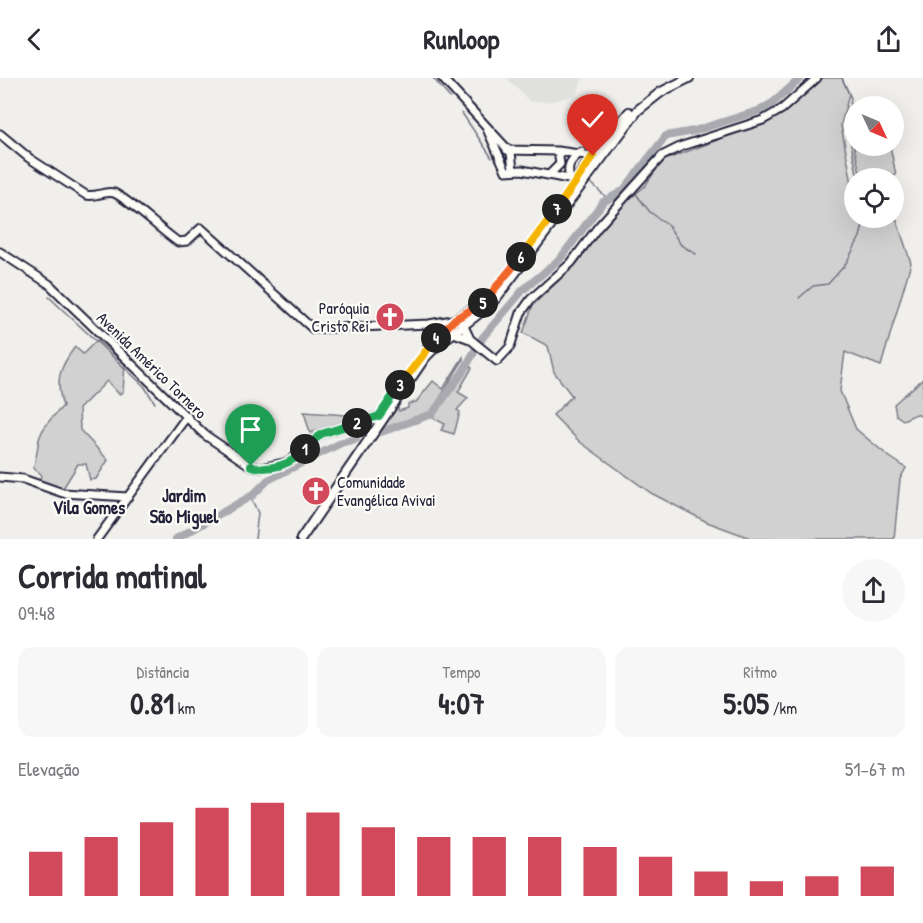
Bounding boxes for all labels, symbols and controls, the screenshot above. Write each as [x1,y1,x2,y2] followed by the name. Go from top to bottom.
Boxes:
[424,21,499,57] text: Runloop
[18,23,51,56] icon: back
[872,23,905,56] icon: share
[567,94,618,156] pin
[844,96,904,156] north arrow
[844,96,904,228] map controls
[576,103,609,136] icon: check
[844,168,904,228] button: locate
[542,194,572,224] pin: 7
[553,198,561,220] text: 7
[506,242,536,272] pin: 6
[518,246,524,268] text: 6
[468,288,498,318] pin: 5
[480,292,486,314] text: 5
[311,297,369,337] place label: Paróquia Cristo Rei
[374,301,406,333] church icon: Paróquia Cristo Rei
[92,307,212,424] street label: Avenida Américo Tornero
[421,323,451,353] pin: 4
[433,327,439,349] text: 4
[385,370,415,400] pin: 3
[396,374,404,396] text: 3
[225,404,276,466] pin
[342,408,372,438] pin: 2
[353,412,361,434] text: 2
[234,413,267,446] icon: arrive
[290,434,320,464] pin: 1
[302,438,308,460] text: 1
[337,471,436,511] place label: Comunidade Evangélica Avivai
[300,475,332,507] church icon: Comunidade Evangélica Avivai
[150,483,220,530] district label: Jardim São Miguel
[53,495,125,520] district label: Vila Gomes
[18,554,206,598] text: Corrida matinal
[842,559,905,622] button: share
[18,599,55,626] text: 09:48
[137,661,189,683] text: Distância
[442,661,481,683] text: Tempo
[743,661,777,683] text: Ritmo
[130,683,174,723] text: 0.81
[438,683,485,723] text: 4:07
[723,683,769,723] text: 5:05
[174,697,195,719] text: km
[769,697,797,719] text: /km
[18,755,80,782] text: Elevação
[845,755,905,782] text: 51–67 m

